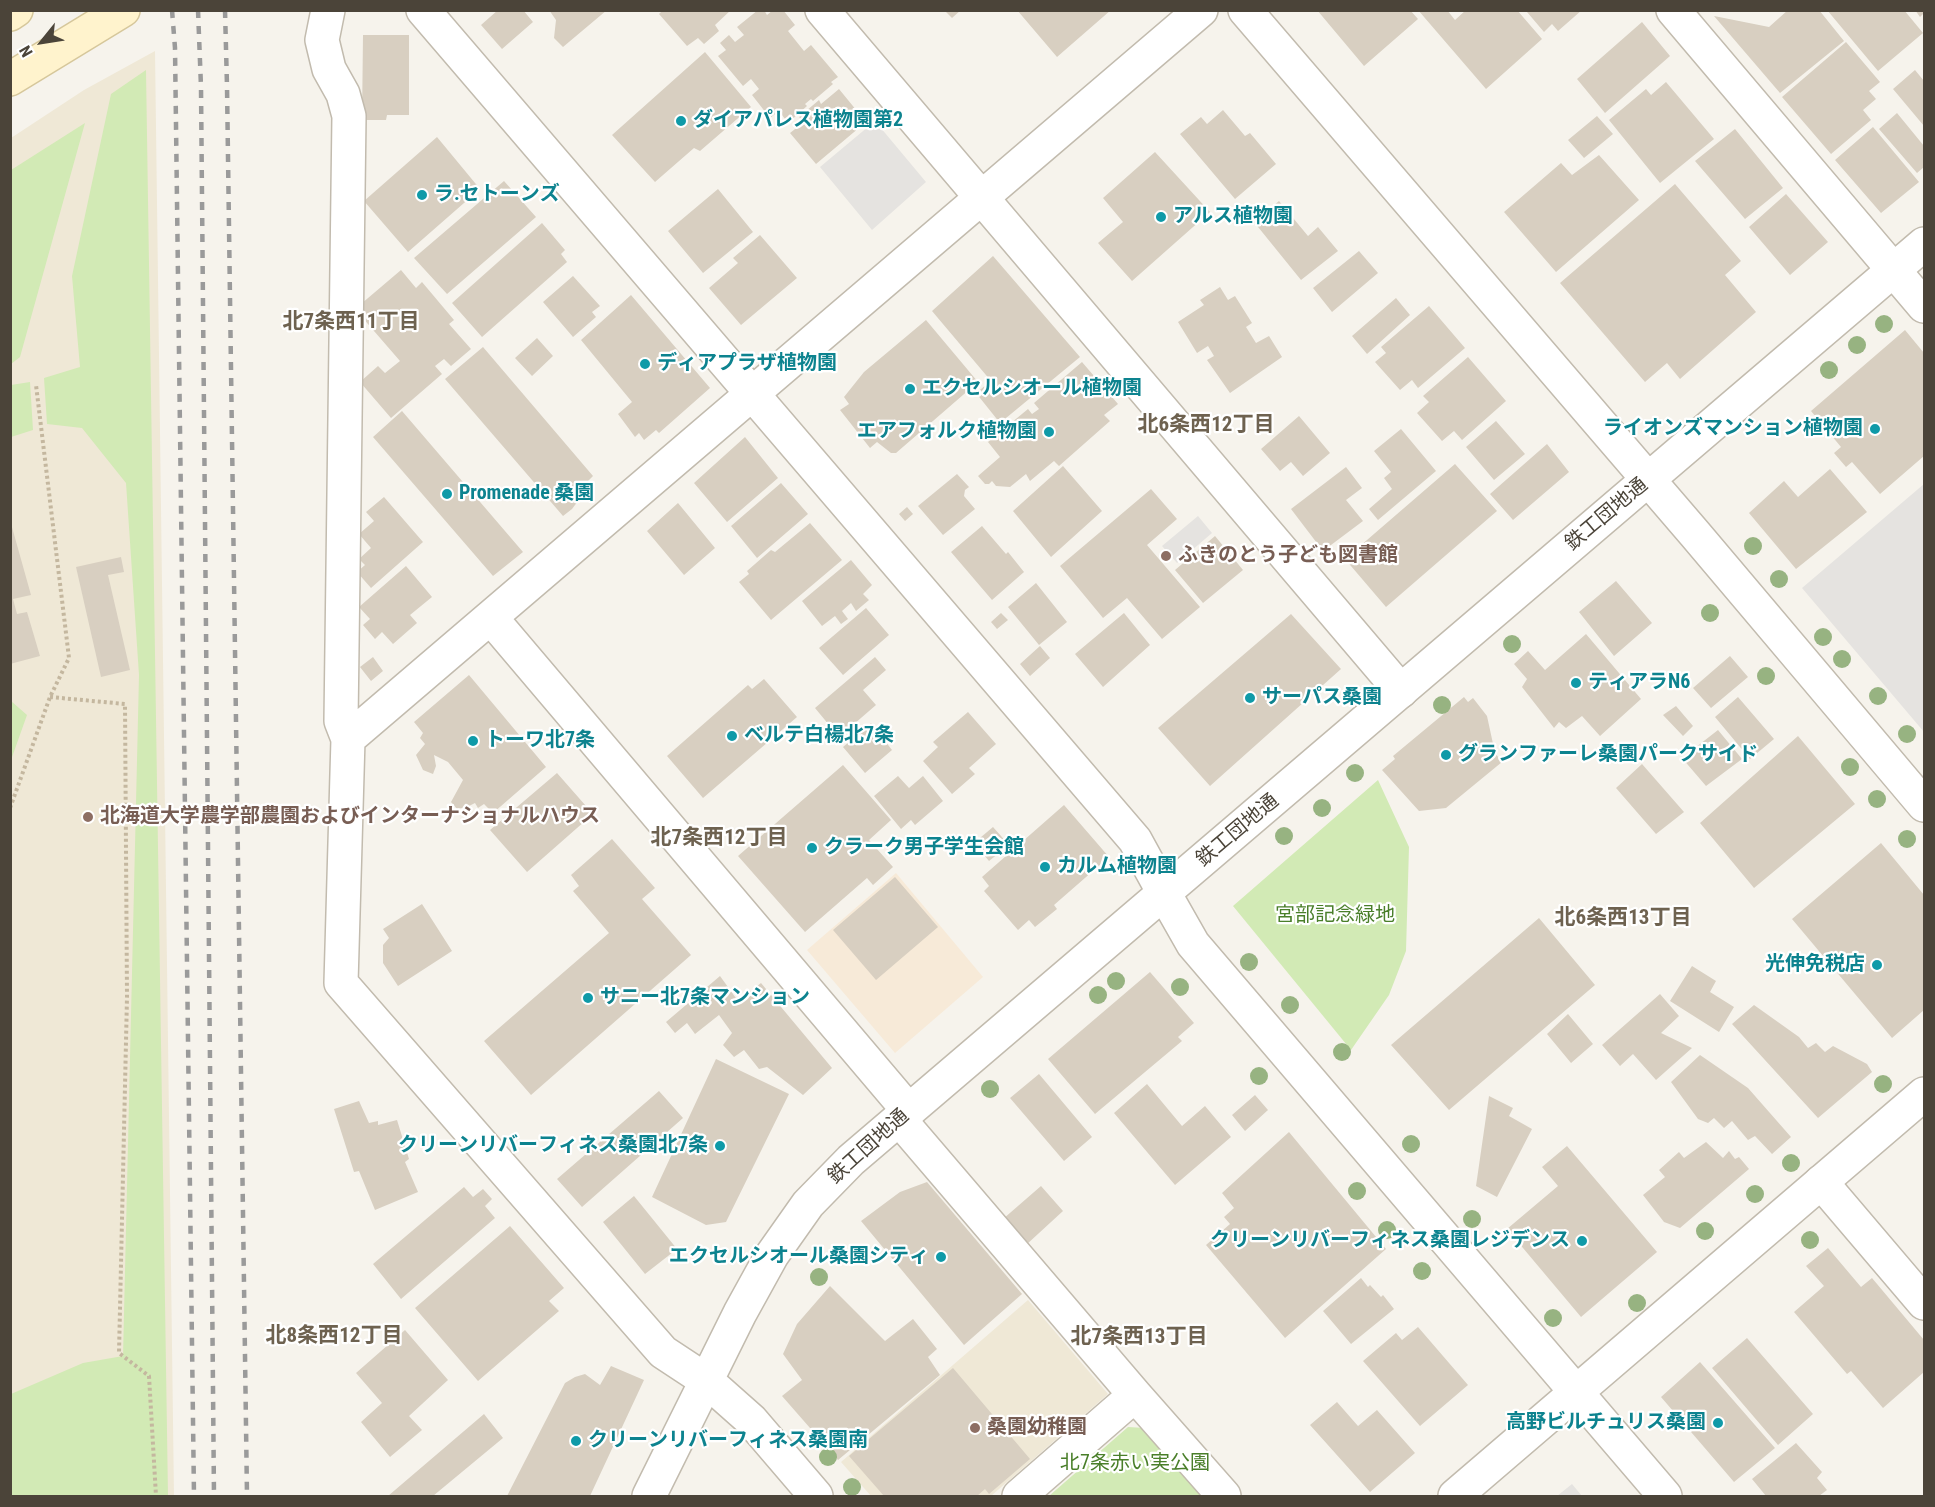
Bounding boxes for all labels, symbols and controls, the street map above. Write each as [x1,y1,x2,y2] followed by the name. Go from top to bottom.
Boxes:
[12,12,72,72] north arrow
[15,42,37,60] text: N
[693,109,903,133] place label: ダイアパレス植物園第2
[674,114,688,128] marker: ダイアパレス植物園第2
[434,183,560,207] place label: ラ.セトーンズ
[415,188,429,202] marker: ラ.セトーンズ
[1173,205,1293,229] place label: アルス植物園
[1154,210,1168,224] marker: アルス植物園
[283,310,419,336] district label: 北7条西11丁目
[657,352,837,376] place label: ディアプラザ植物園
[638,357,652,371] marker: ディアプラザ植物園
[922,377,1142,401] place label: エクセルシオール植物園
[903,382,917,396] marker: エクセルシオール植物園
[1138,413,1274,439] district label: 北6条西12丁目
[1603,417,1863,441] place label: ライオンズマンション植物園
[857,420,1037,444] place label: エアフォルク植物園
[1868,422,1882,436] marker: ライオンズマンション植物園
[1042,425,1056,439] marker: エアフォルク植物園
[1561,474,1653,556] street label: 鉄工団地通
[459,482,594,506] place label: Promenade 桑園
[440,487,454,501] marker: Promenade 桑園
[1178,544,1398,568] place label: ふきのとう子ども図書館
[1159,549,1173,563] marker: ふきのとう子ども図書館
[1588,671,1690,695] place label: ティアラN6
[1569,676,1583,690] marker: ティアラN6
[1262,686,1382,710] place label: サーパス桑園
[1243,691,1257,705] marker: サーパス桑園
[744,724,894,748] place label: ベルテ白楊北7条
[485,729,595,753] place label: トーワ北7条
[725,729,739,743] marker: ベルテ白楊北7条
[466,734,480,748] marker: トーワ北7条
[1458,743,1758,767] place label: グランファーレ桑園パークサイド
[1439,748,1453,762] marker: グランファーレ桑園パークサイド
[1192,790,1284,872] street label: 鉄工団地通
[100,805,600,829] place label: 北海道大学農学部農園およびインターナショナルハウス
[81,810,95,824] marker: 北海道大学農学部農園およびインターナショナルハウス
[651,826,787,852] district label: 北7条西12丁目
[824,836,1024,860] place label: クラーク男子学生会館
[805,841,819,855] marker: クラーク男子学生会館
[1057,855,1177,879] place label: カルム植物園
[1038,860,1052,874] marker: カルム植物園
[1275,904,1395,928] park label: 宮部記念緑地
[1555,906,1691,932] district label: 北6条西13丁目
[1765,953,1865,977] place label: 光伸免税店
[1870,958,1884,972] marker: 光伸免税店
[600,986,810,1010] place label: サニー北7条マンション
[581,991,595,1005] marker: サニー北7条マンション
[824,1105,914,1189] street label: 鉄工団地通
[398,1134,708,1158] place label: クリーンリバーフィネス桑園北7条
[713,1139,727,1153] marker: クリーンリバーフィネス桑園北7条
[1210,1229,1570,1253] place label: クリーンリバーフィネス桑園レジデンス
[1575,1234,1589,1248] marker: クリーンリバーフィネス桑園レジデンス
[669,1245,929,1269] place label: エクセルシオール桑園シティ
[934,1250,948,1264] marker: エクセルシオール桑園シティ
[266,1324,402,1350] district label: 北8条西12丁目
[1071,1325,1207,1351] district label: 北7条西13丁目
[1506,1411,1706,1435] place label: 高野ビルチュリス桑園
[987,1416,1087,1440] place label: 桑園幼稚園
[1711,1416,1725,1430] marker: 高野ビルチュリス桑園
[968,1421,982,1435] marker: 桑園幼稚園
[588,1429,868,1453] place label: クリーンリバーフィネス桑園南
[569,1434,583,1448] marker: クリーンリバーフィネス桑園南
[1060,1452,1210,1476] park label: 北7条赤い実公園

